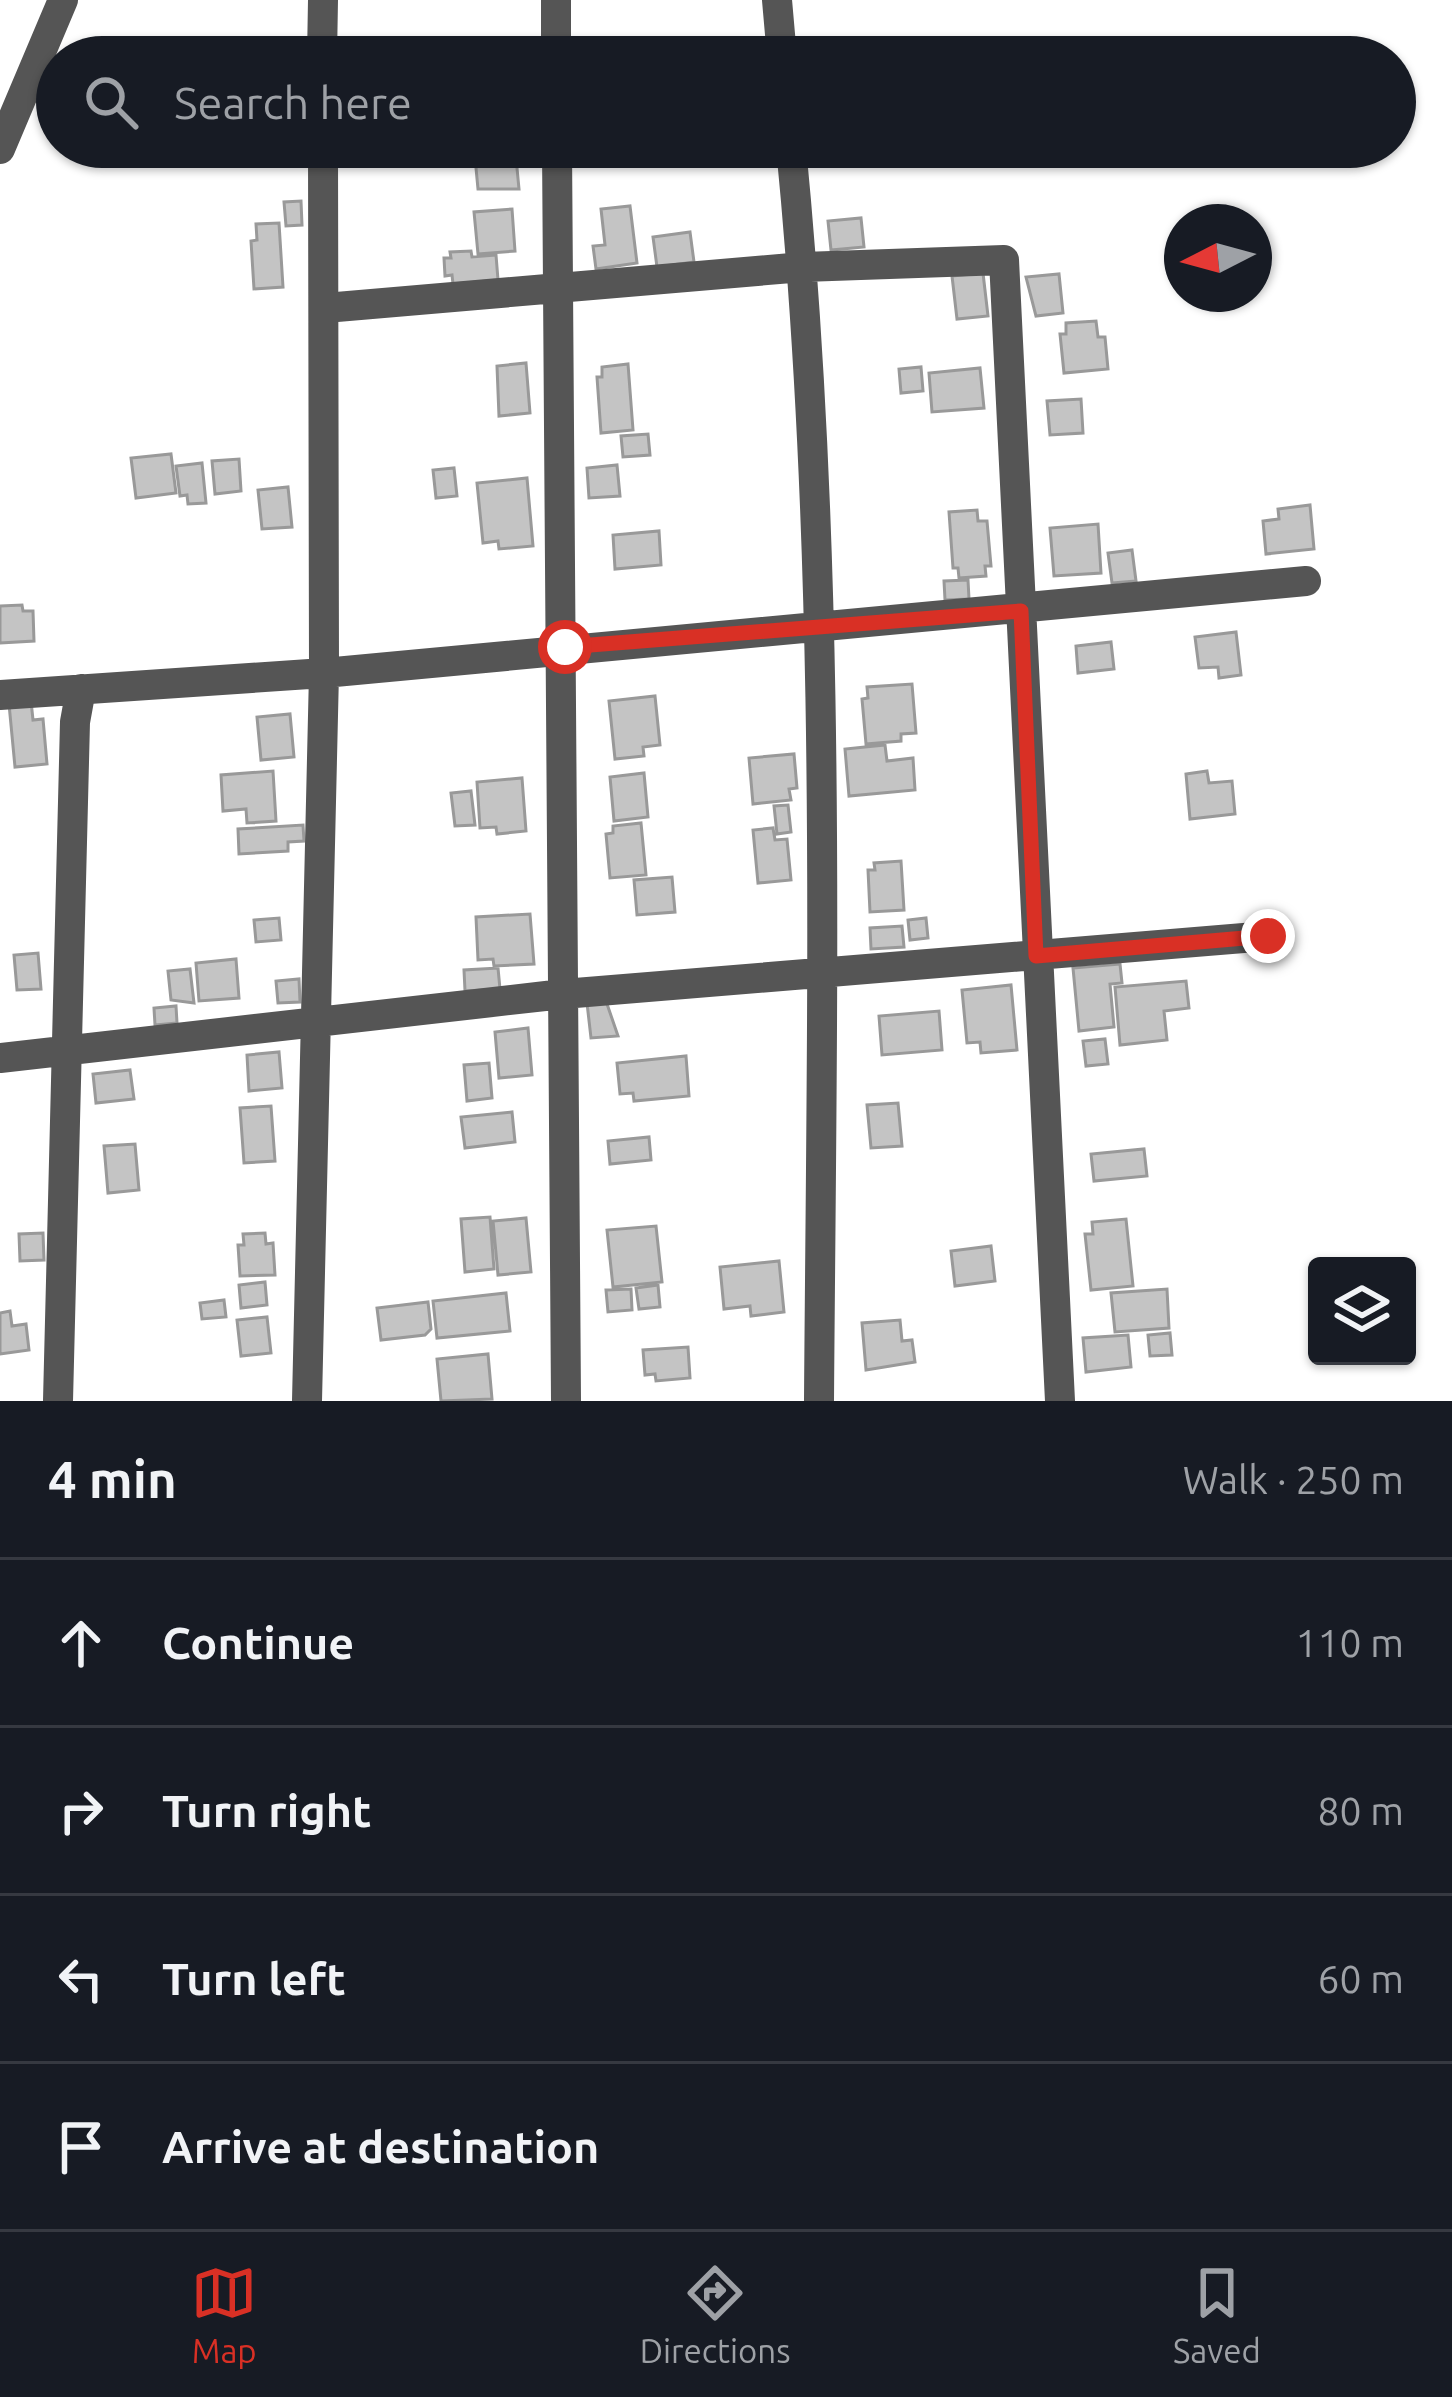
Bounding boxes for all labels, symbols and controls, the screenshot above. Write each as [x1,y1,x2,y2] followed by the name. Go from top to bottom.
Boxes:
[36,36,1416,168] search box
[78,69,144,135] icon: search
[174,77,412,128] text: Search here
[1164,204,1272,312] north arrow
[538,620,592,674] route start
[1241,909,1295,963] route end
[1308,1257,1416,1365] map controls
[1308,1257,1416,1365] button: layers
[48,1450,177,1508] text: 4 min
[1183,1458,1404,1501] text: Walk · 250 m
[48,1610,114,1676] icon: ahead
[162,1617,354,1668] text: Continue
[1295,1621,1404,1664] text: 110 m
[48,1778,114,1844] icon: right
[162,1785,371,1836] text: Turn right
[1317,1789,1404,1832] text: 80 m
[48,1946,114,2012] icon: left
[162,1953,346,2004] text: Turn left
[1317,1957,1404,2000] text: 60 m
[48,2114,114,2180] icon: arrive
[162,2121,599,2172] text: Arrive at destination
[191,2260,257,2369] tab: Map
[640,2260,790,2369] tab: Directions
[1173,2260,1261,2369] tab: Saved

